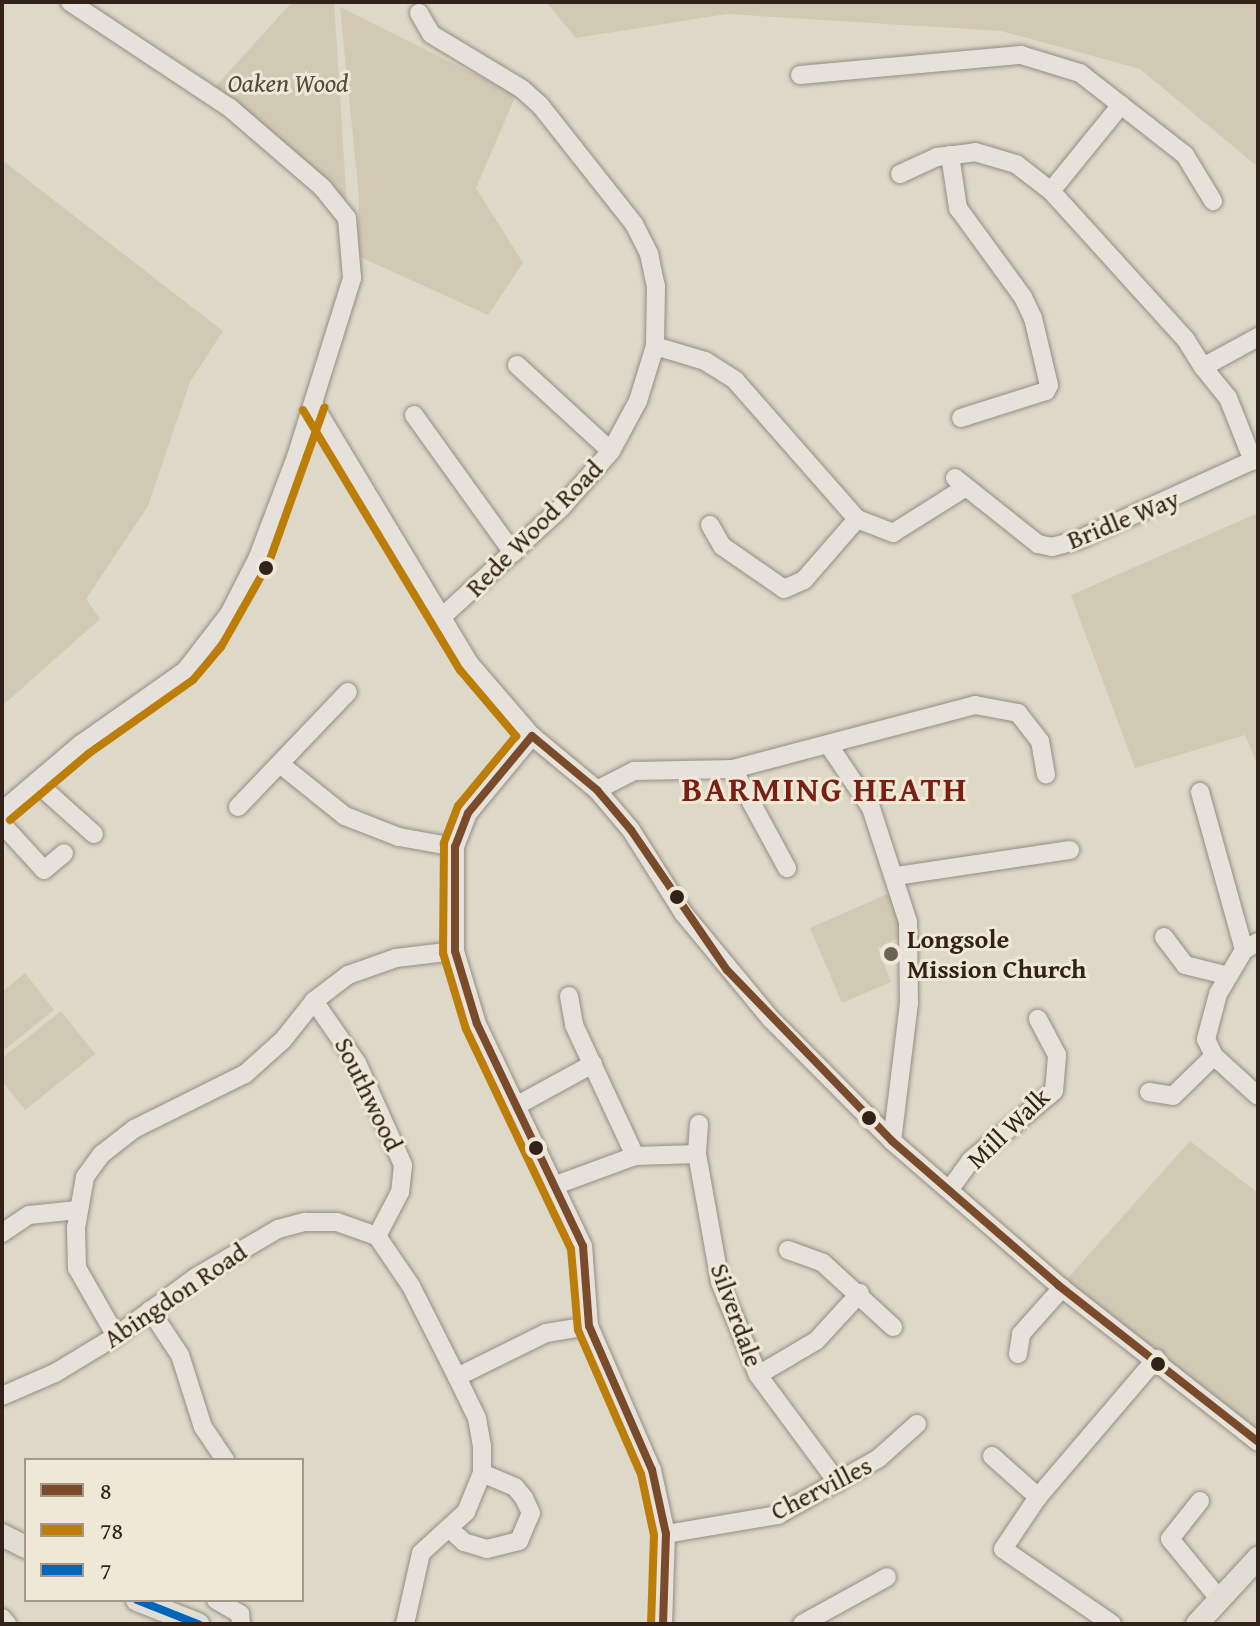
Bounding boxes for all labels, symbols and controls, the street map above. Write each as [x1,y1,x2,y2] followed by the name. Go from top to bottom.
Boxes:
[227,67,349,99] park label: Oaken Wood
[459,453,609,603] street label: Rede Wood Road
[1062,482,1184,556] street label: Bridle Way
[258,560,274,576] unlabelled marker
[682,769,968,809] district label: BARMING HEATH
[669,889,685,905] unlabelled marker
[907,923,1086,984] place label: Longsole Mission Church
[882,945,900,963] marker: Longsole Mission Church
[328,1032,410,1156] street label: Southwood
[960,1081,1056,1175] street label: Mill Walk
[861,1110,877,1126] unlabelled marker
[528,1140,544,1156] unlabelled marker
[97,1236,253,1354] street label: Abingdon Road
[704,1259,770,1371] street label: Silverdale
[1150,1356,1166,1372] unlabelled marker
[765,1449,877,1527] street label: Chervilles
[24,1458,304,1602] legend
[100,1473,112,1508] text: 8
[100,1513,123,1548] text: 78
[100,1553,112,1588] text: 7

